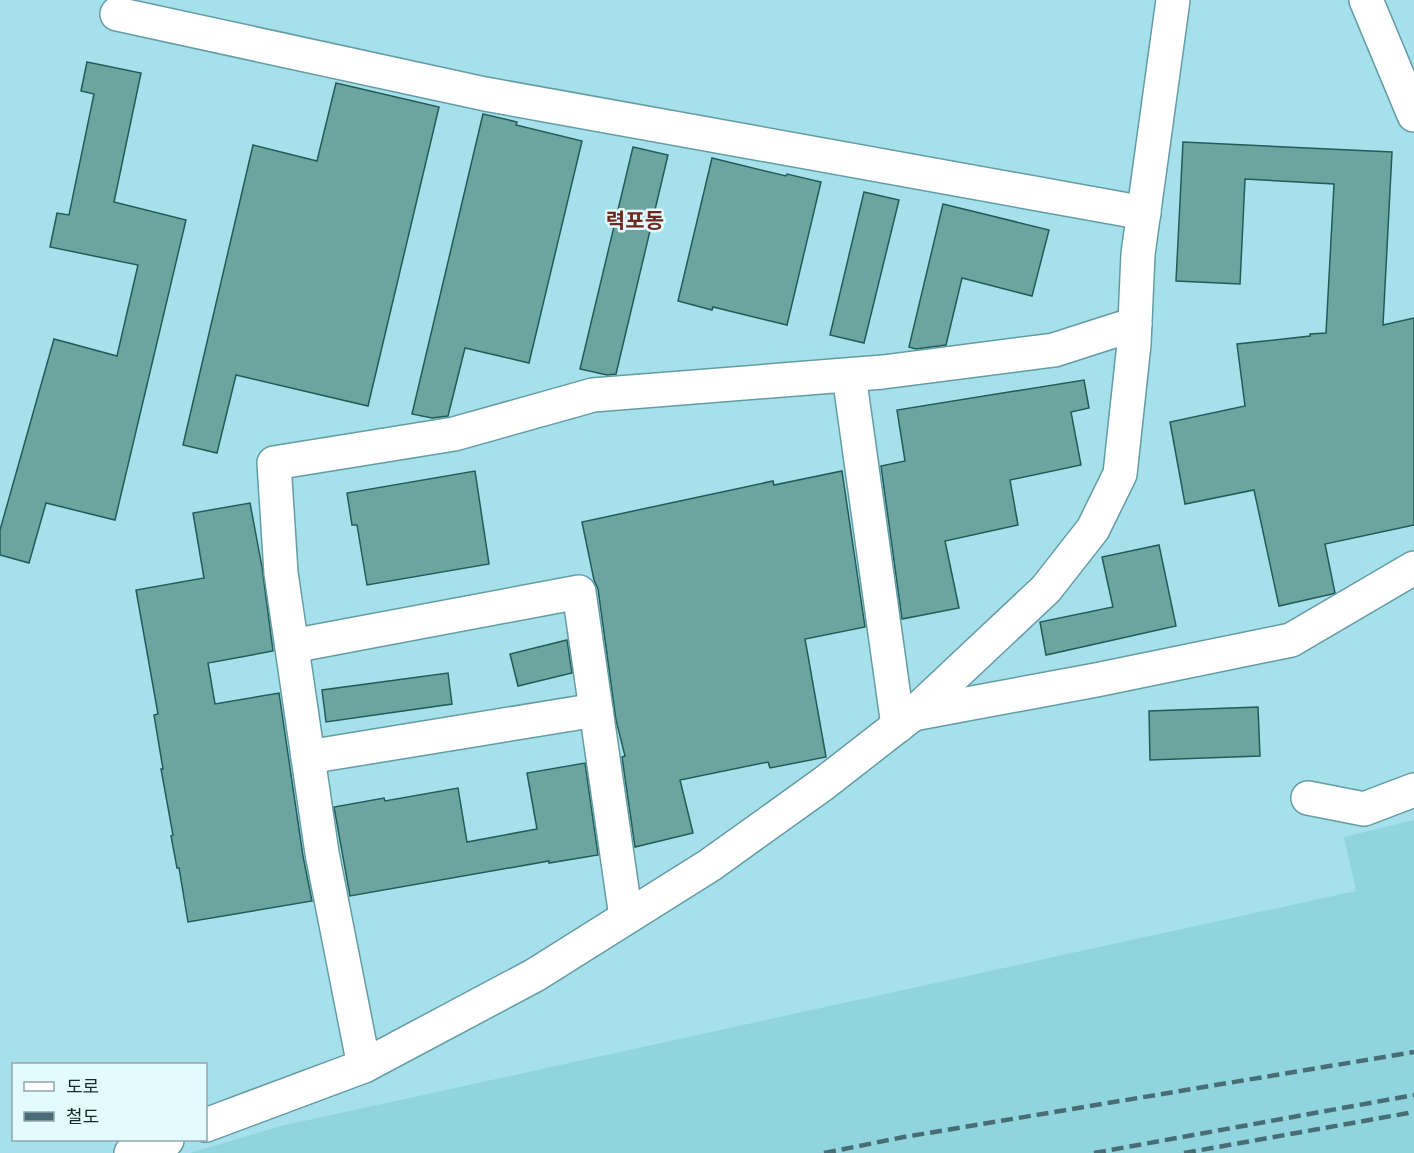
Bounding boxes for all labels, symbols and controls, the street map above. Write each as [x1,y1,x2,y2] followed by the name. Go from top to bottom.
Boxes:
[606,209,664,233] district label: 력포동
[12,1063,207,1141] legend
[66,1076,99,1097] text: 도로
[66,1106,99,1127] text: 철도

